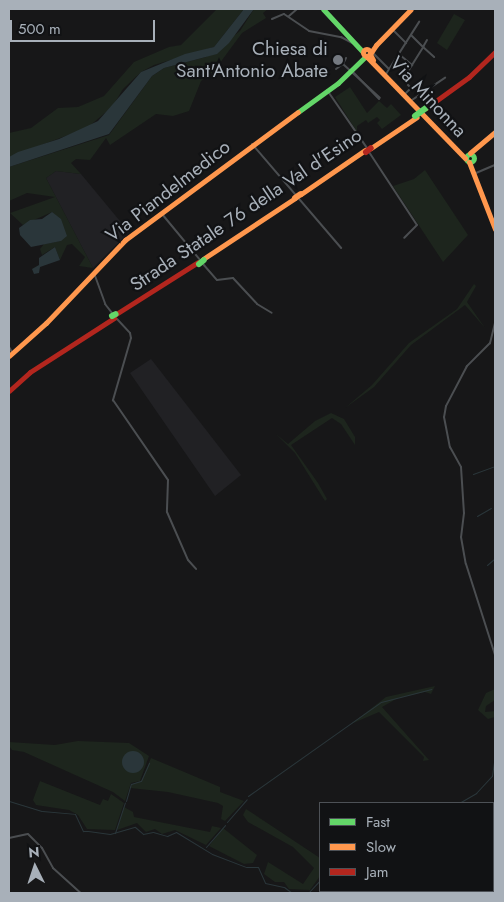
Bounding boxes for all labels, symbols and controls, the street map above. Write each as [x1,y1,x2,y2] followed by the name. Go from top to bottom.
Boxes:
[12,10,158,42] scale bar
[18,18,61,40] text: 500 m
[176,38,328,82] place label: Chiesa di Sant'Antonio Abate
[385,52,471,142] street label: Via Minonna
[332,54,344,66] marker: Chiesa di Sant'Antonio Abate
[126,124,366,296] street label: Strada Statale 76 della Val d'Esino
[101,135,235,247] street label: Via Piandelmedico
[319,802,494,892] legend
[366,811,390,833] text: Fast
[366,836,396,858] text: Slow
[10,842,60,892] north arrow
[28,842,40,862] text: N
[366,861,389,883] text: Jam

